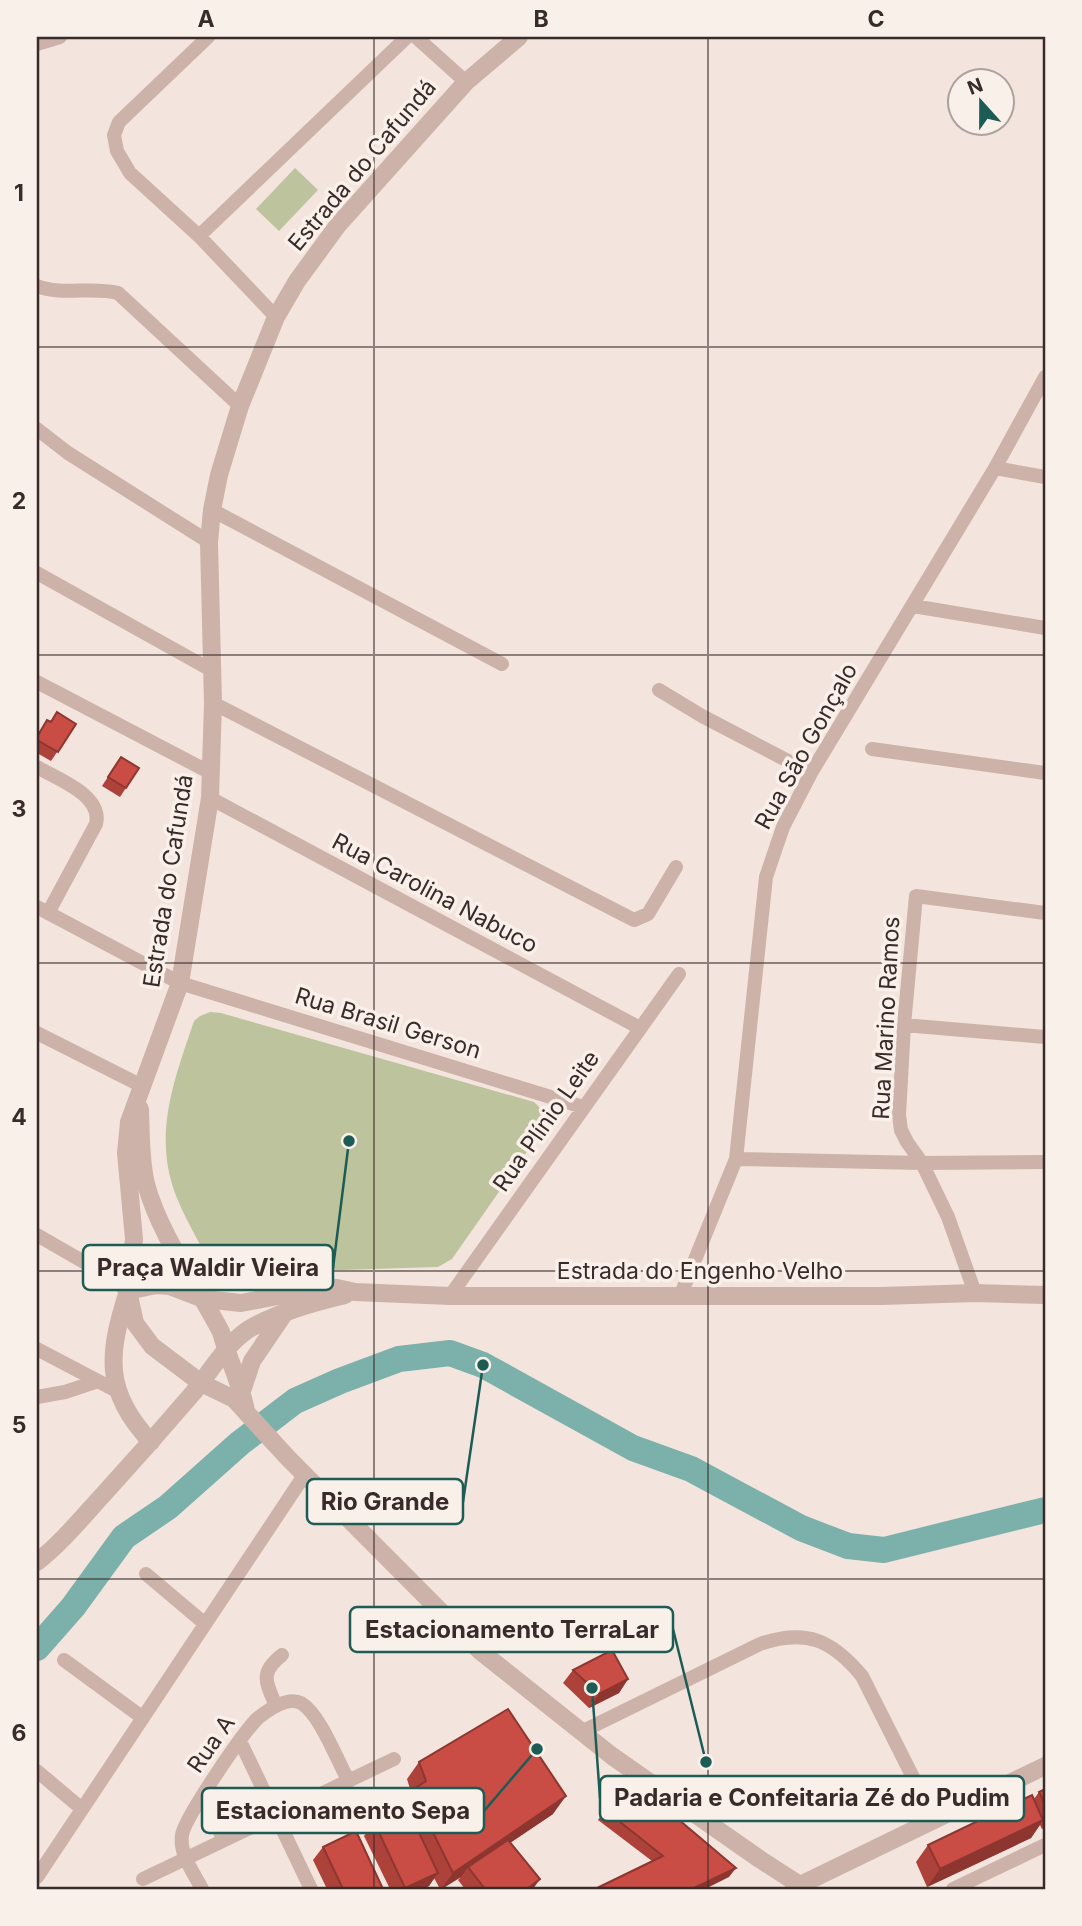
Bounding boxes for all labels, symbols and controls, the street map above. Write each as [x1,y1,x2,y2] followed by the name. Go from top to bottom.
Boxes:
[197,5,215,33] text: A
[533,5,549,33] text: B
[867,5,885,33] text: C
[946,66,1016,136] north arrow
[964,73,986,100] text: N
[282,74,442,256] street label: Estrada do Cafundá
[14,179,24,207] text: 1
[12,487,26,515] text: 2
[749,658,863,834] street label: Rua São Gonçalo
[137,772,199,990] street label: Estrada do Cafundá
[12,795,26,823] text: 3
[328,827,542,959] street label: Rua Carolina Nabuco
[867,916,905,1120] street label: Rua Marino Ramos
[292,981,484,1065] street label: Rua Brasil Gerson
[487,1045,605,1197] street label: Rua Plínio Leite
[11,1103,27,1131] text: 4
[83,1245,333,1290] callout: Praça Waldir Vieira
[97,1253,319,1282] text: Praça Waldir Vieira
[557,1257,843,1285] street label: Estrada do Engenho Velho
[12,1411,26,1439] text: 5
[307,1479,463,1524] callout: Rio Grande
[321,1487,449,1516] text: Rio Grande
[350,1607,673,1652] callout: Estacionamento TerraLar
[365,1615,659,1644] text: Estacionamento TerraLar
[181,1710,241,1778] street label: Rua A
[12,1719,26,1747] text: 6
[600,1776,1024,1821] callout: Padaria e Confeitaria Zé do Pudim
[614,1783,1010,1812] text: Padaria e Confeitaria Zé do Pudim
[202,1788,484,1833] callout: Estacionamento Sepa
[216,1796,470,1825] text: Estacionamento Sepa

